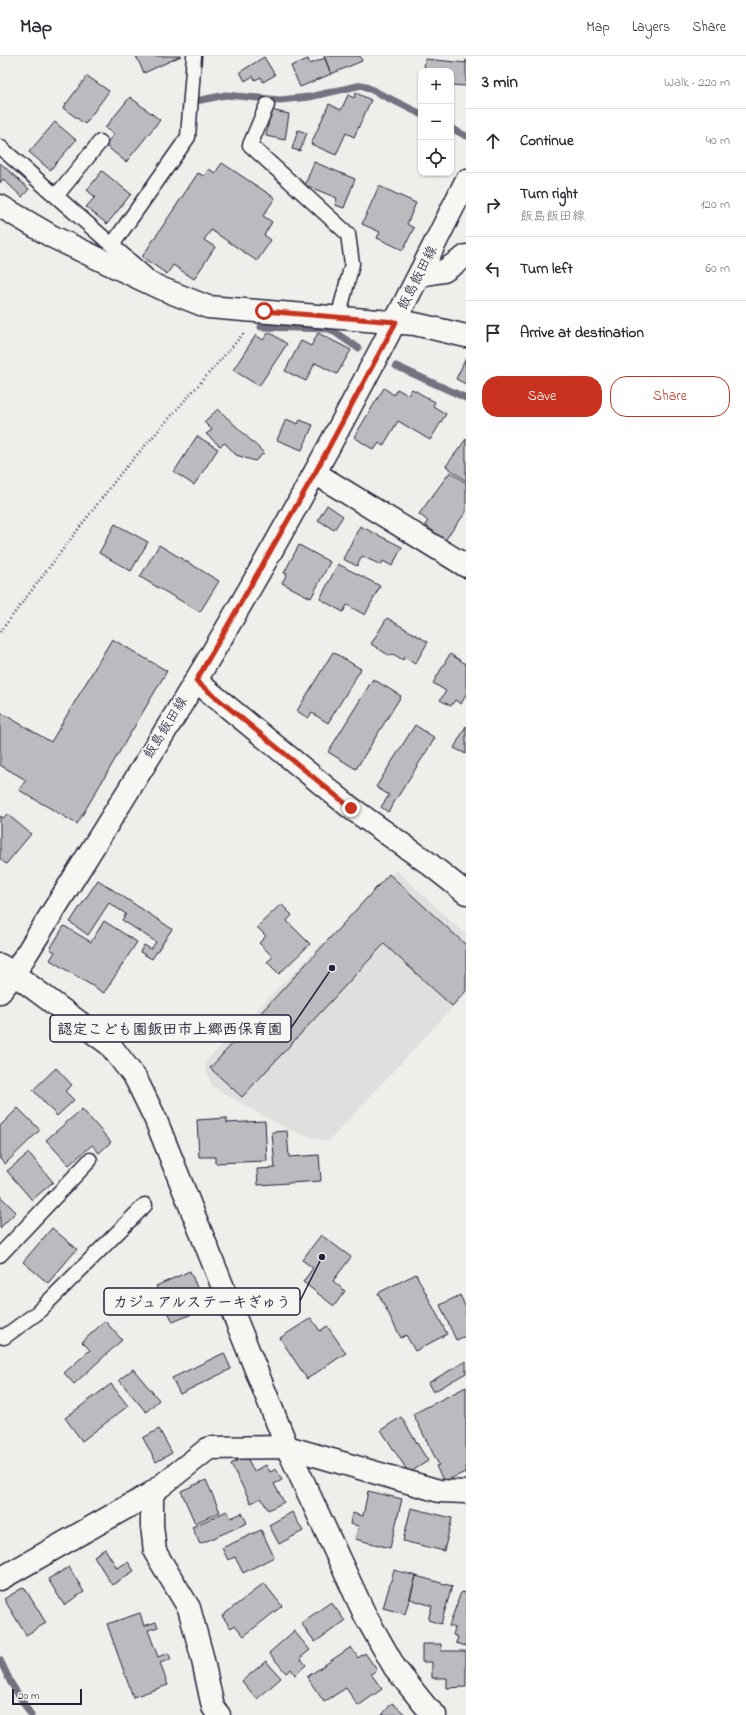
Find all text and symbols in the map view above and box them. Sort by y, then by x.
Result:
text: Map [20,14,52,41]
text: Map [586,17,610,38]
text: Layers [632,17,670,38]
text: Share [692,17,726,38]
map controls [418,68,454,176]
button: + [418,68,454,104]
text: 3 min [482,70,518,95]
text: Walk · 220 m [664,73,730,92]
button: − [418,104,454,140]
icon: ahead [482,130,504,152]
text: Continue [520,130,574,152]
text: 40 m [706,131,730,150]
button: locate [418,140,454,176]
text: Turn right [520,183,578,205]
icon: right [482,194,504,216]
text: 120 m [700,195,730,214]
text: 飯島飯田線 [520,207,585,226]
street label: 飯島飯田線 [393,242,443,314]
icon: left [482,258,504,280]
text: Turn left [520,258,573,280]
text: 60 m [705,259,730,278]
route start [255,302,273,320]
icon: arrive [482,322,504,344]
text: Arrive at destination [520,322,644,344]
button: Save [482,376,602,417]
button: Share [610,376,730,417]
street label: 飯島飯田線 [139,693,193,763]
route end [342,799,360,817]
callout: 認定こども園飯田市上郷西保育園 [50,1015,291,1042]
text: 認定こども園飯田市上郷西保育園 [57,1019,283,1041]
callout: カジュアルステーキぎゅう [104,1288,300,1315]
text: カジュアルステーキぎゅう [113,1292,291,1314]
scale bar [12,1687,82,1706]
text: 20 m [18,1688,40,1704]

